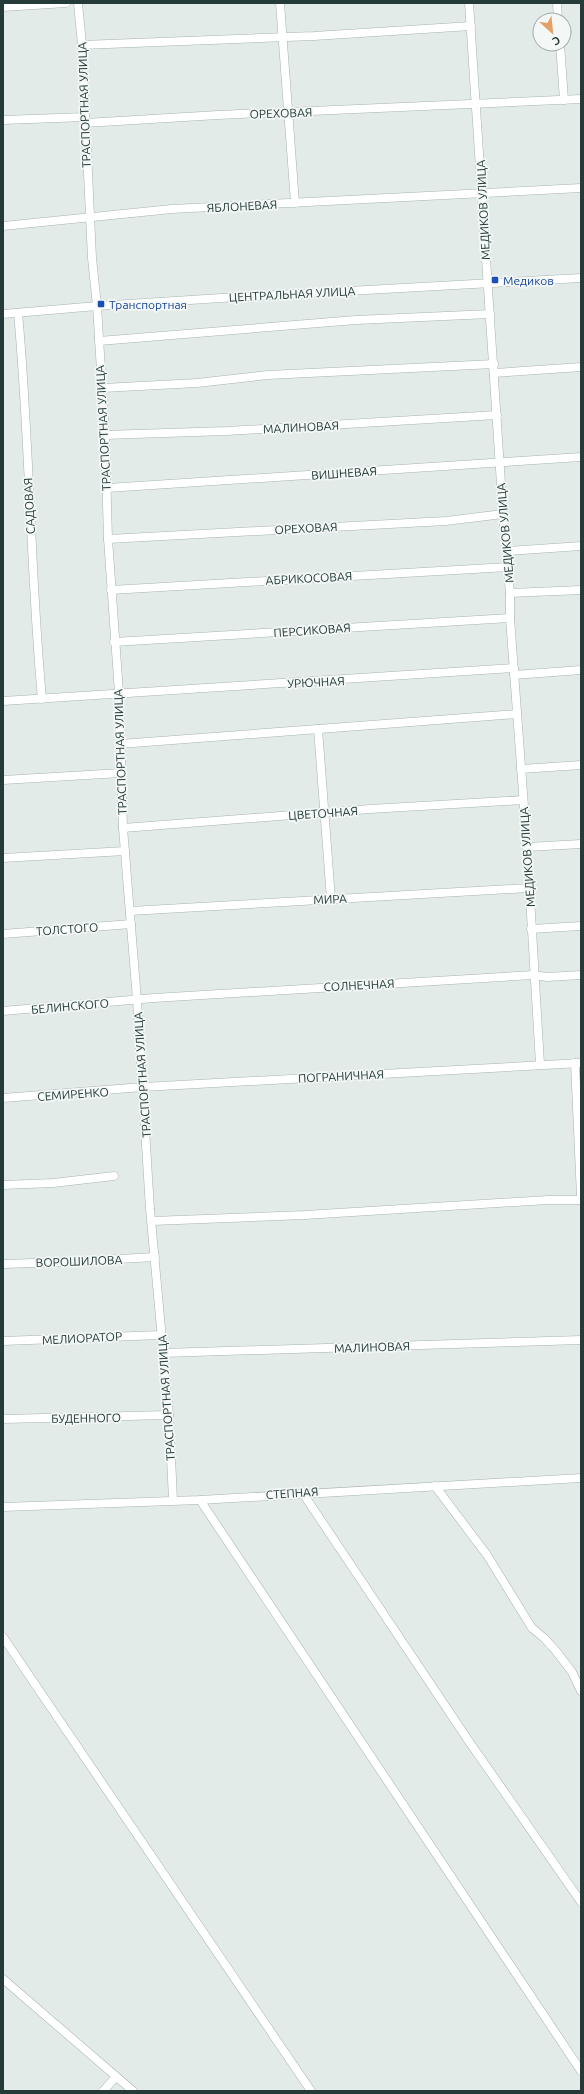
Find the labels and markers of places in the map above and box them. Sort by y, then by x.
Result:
place label: Медиков [503,274,554,287]
marker: Медиков [490,275,500,285]
place label: Транспортная [109,298,187,311]
marker: Транспортная [96,299,106,309]

